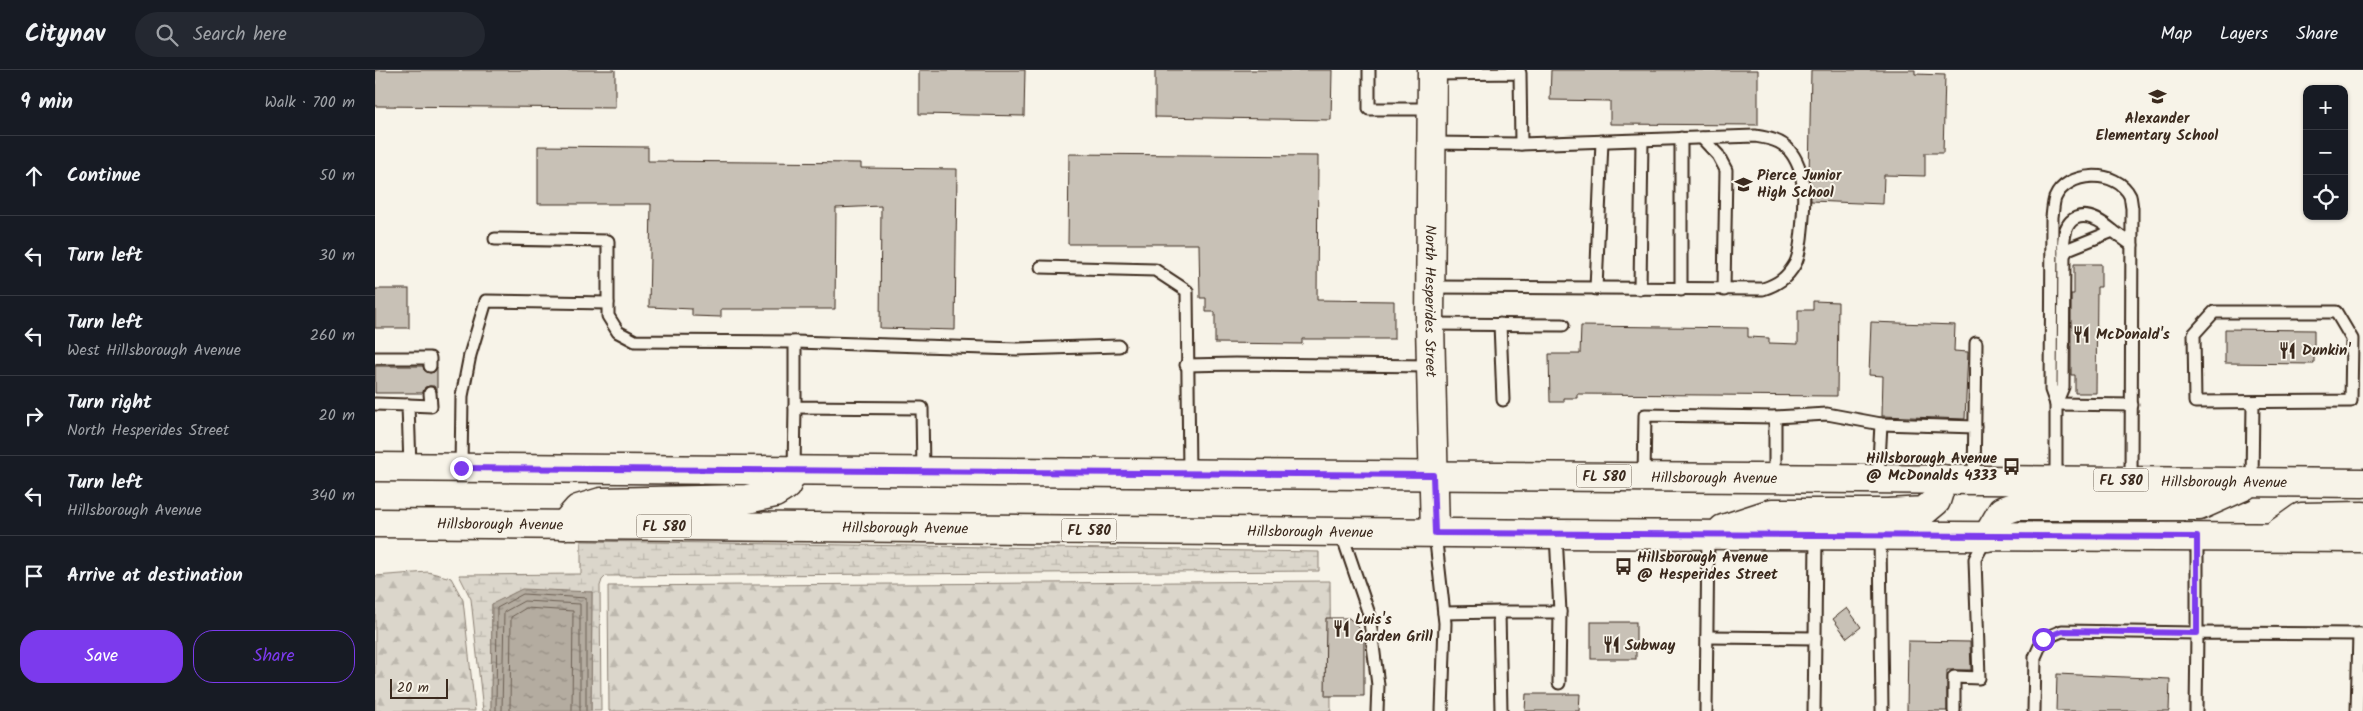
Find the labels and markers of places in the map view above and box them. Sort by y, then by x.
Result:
school or university icon: Alexander Elementary School [2147,87,2167,107]
place label: Alexander Elementary School [2096,107,2218,148]
place label: Pierce Junior High School [1757,164,1842,205]
school or university icon: Pierce Junior High School [1733,174,1753,194]
place label: McDonald's [2096,323,2170,347]
restaurant icon: McDonald's [2072,324,2092,344]
place label: Dunkin' [2302,339,2351,363]
restaurant icon: Dunkin' [2278,340,2298,360]
place label: Hillsborough Avenue @ McDonalds 4333 [1866,447,1998,488]
bus stop icon: Hillsborough Avenue @ McDonalds 4333 [2001,457,2021,477]
place label: Hillsborough Avenue @ Hesperides Street [1637,546,1778,587]
bus stop icon: Hillsborough Avenue @ Hesperides Street [1613,556,1633,576]
place label: Luis's Garden Grill [1355,608,1433,649]
restaurant icon: Luis's Garden Grill [1331,618,1351,638]
place label: Subway [1625,634,1675,658]
restaurant icon: Subway [1601,635,1621,655]

